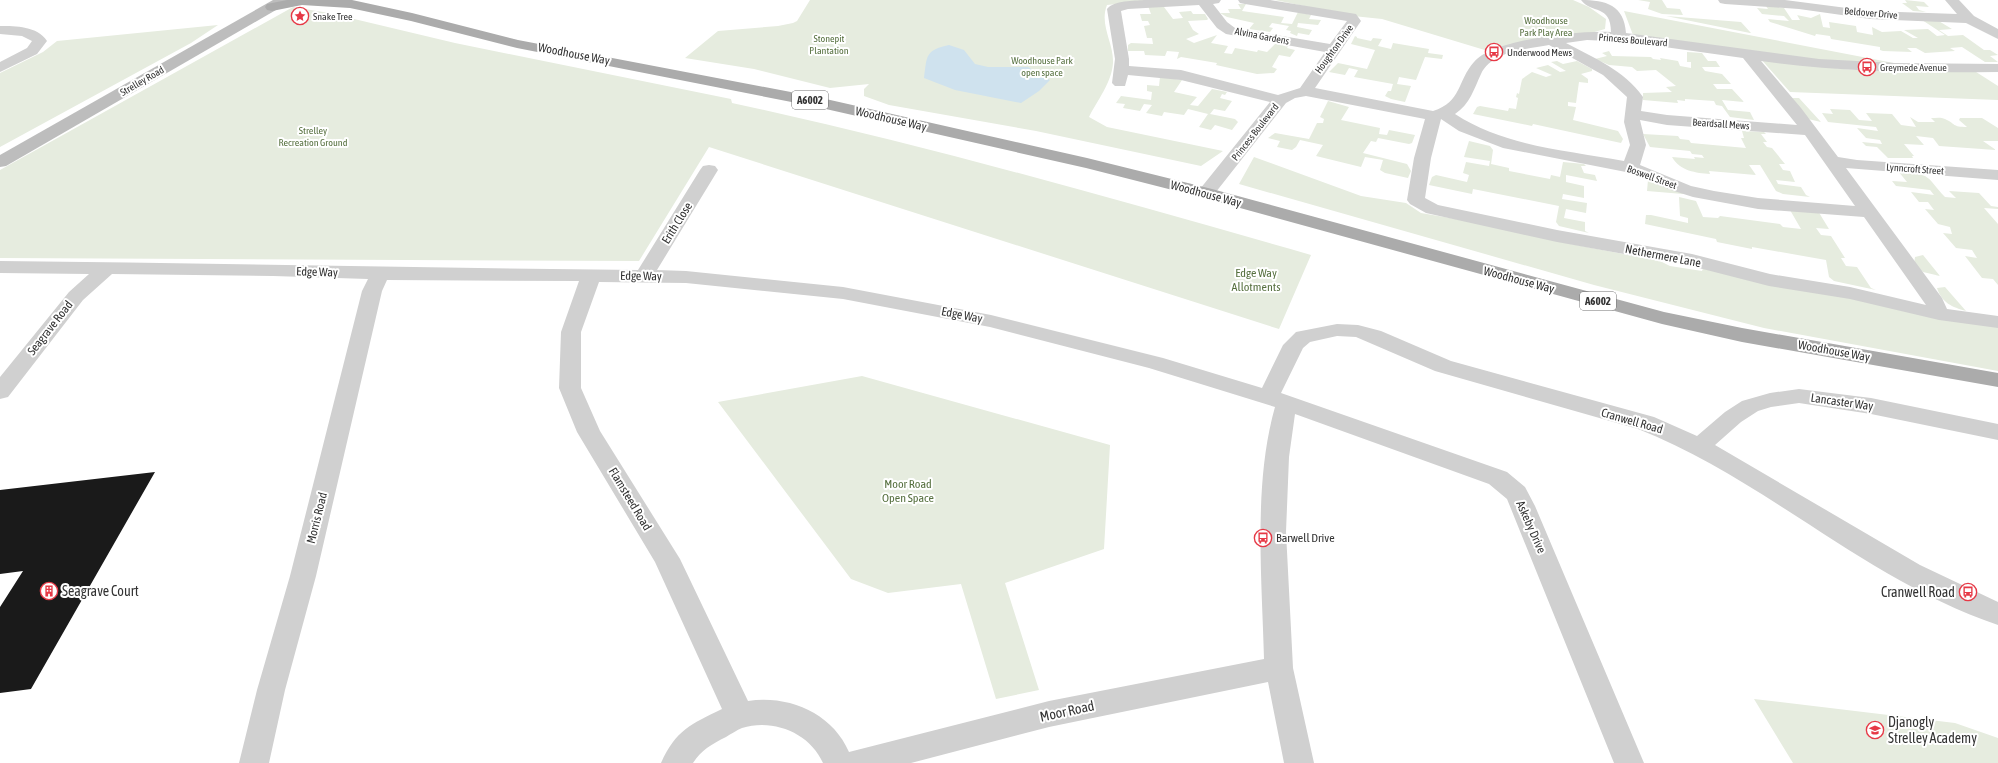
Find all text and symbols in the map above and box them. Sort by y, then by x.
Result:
street label: Beldover Drive [1844,5,1899,21]
place icon: Snake Tree [290,6,310,26]
place label: Snake Tree [313,11,353,22]
park label: Woodhouse Park Play Area [1520,15,1573,38]
street label: Houghton Drive [1313,22,1356,76]
street label: Alvina Gardens [1234,25,1291,47]
street label: Princess Boulevard [1598,32,1668,49]
park label: Stonepit Plantation [809,33,849,56]
street label: Woodhouse Way [537,40,611,68]
bus stop icon: Underwood Mews [1484,42,1504,62]
place label: Underwood Mews [1507,47,1572,58]
park label: Woodhouse Park open space [1011,55,1073,78]
bus stop icon: Greymede Avenue [1857,57,1877,77]
place label: Greymede Avenue [1880,62,1947,73]
street label: Strelley Road [118,64,166,98]
road number: A6002 [792,91,828,109]
street label: Princess Boulevard [1229,101,1281,163]
street label: Woodhouse Way [854,104,928,134]
street label: Beardsall Mews [1692,117,1750,132]
park label: Strelley Recreation Ground [279,125,348,148]
street label: Lynncroft Street [1886,162,1944,177]
street label: Boswell Street [1626,163,1678,191]
street label: Woodhouse Way [1169,178,1243,210]
street label: Erith Close [659,200,695,246]
street label: Nethermere Lane [1624,242,1702,270]
street label: Edge Way [296,264,338,280]
street label: Woodhouse Way [1482,264,1556,296]
park label: Edge Way Allotments [1232,266,1280,294]
street label: Edge Way [620,269,662,283]
road number: A6002 [1580,292,1616,310]
street label: Seagrave Road [24,298,76,358]
street label: Edge Way [940,304,984,326]
street label: Woodhouse Way [1797,338,1871,364]
street label: Lancaster Way [1810,391,1874,413]
street label: Cranwell Road [1600,406,1664,436]
street label: Flamsteed Road [606,465,654,533]
park label: Moor Road Open Space [882,477,934,505]
street label: Morris Road [304,491,330,545]
street label: Askeby Drive [1513,499,1549,555]
bus stop icon: Barwell Drive [1253,528,1273,548]
place label: Barwell Drive [1276,531,1335,545]
building icon: Seagrave Court [39,581,59,601]
bus stop icon: Cranwell Road [1958,582,1978,602]
place label: Seagrave Court [62,583,139,599]
place label: Cranwell Road [1881,584,1955,600]
street label: Moor Road [1038,697,1096,725]
place label: Djanogly Strelley Academy [1888,714,1977,746]
school or university icon: Djanogly Strelley Academy [1865,720,1885,740]

